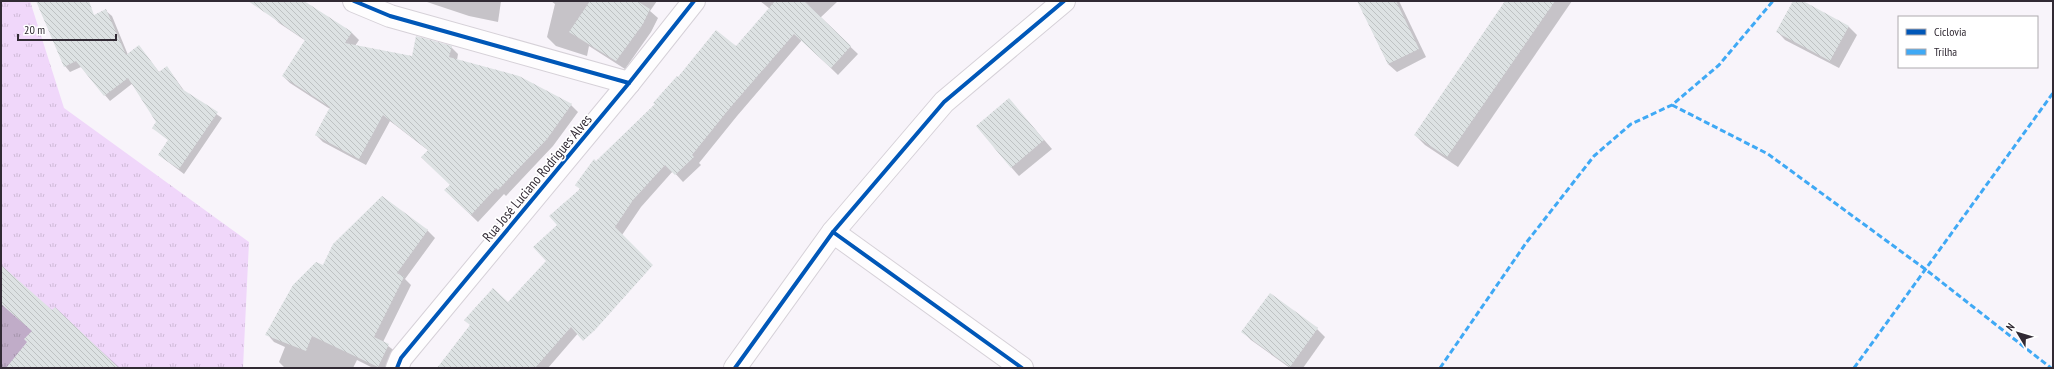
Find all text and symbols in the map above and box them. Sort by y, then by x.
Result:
scale bar [18,16,116,42]
legend [1898,16,2038,68]
text: 20 m [24,22,45,37]
text: Ciclovia [1934,24,1966,39]
text: Trilha [1934,44,1957,59]
street label: Rua José Luciano Rodrigues Alves [478,110,596,245]
north arrow [1998,313,2038,353]
text: N [2003,320,2017,333]

